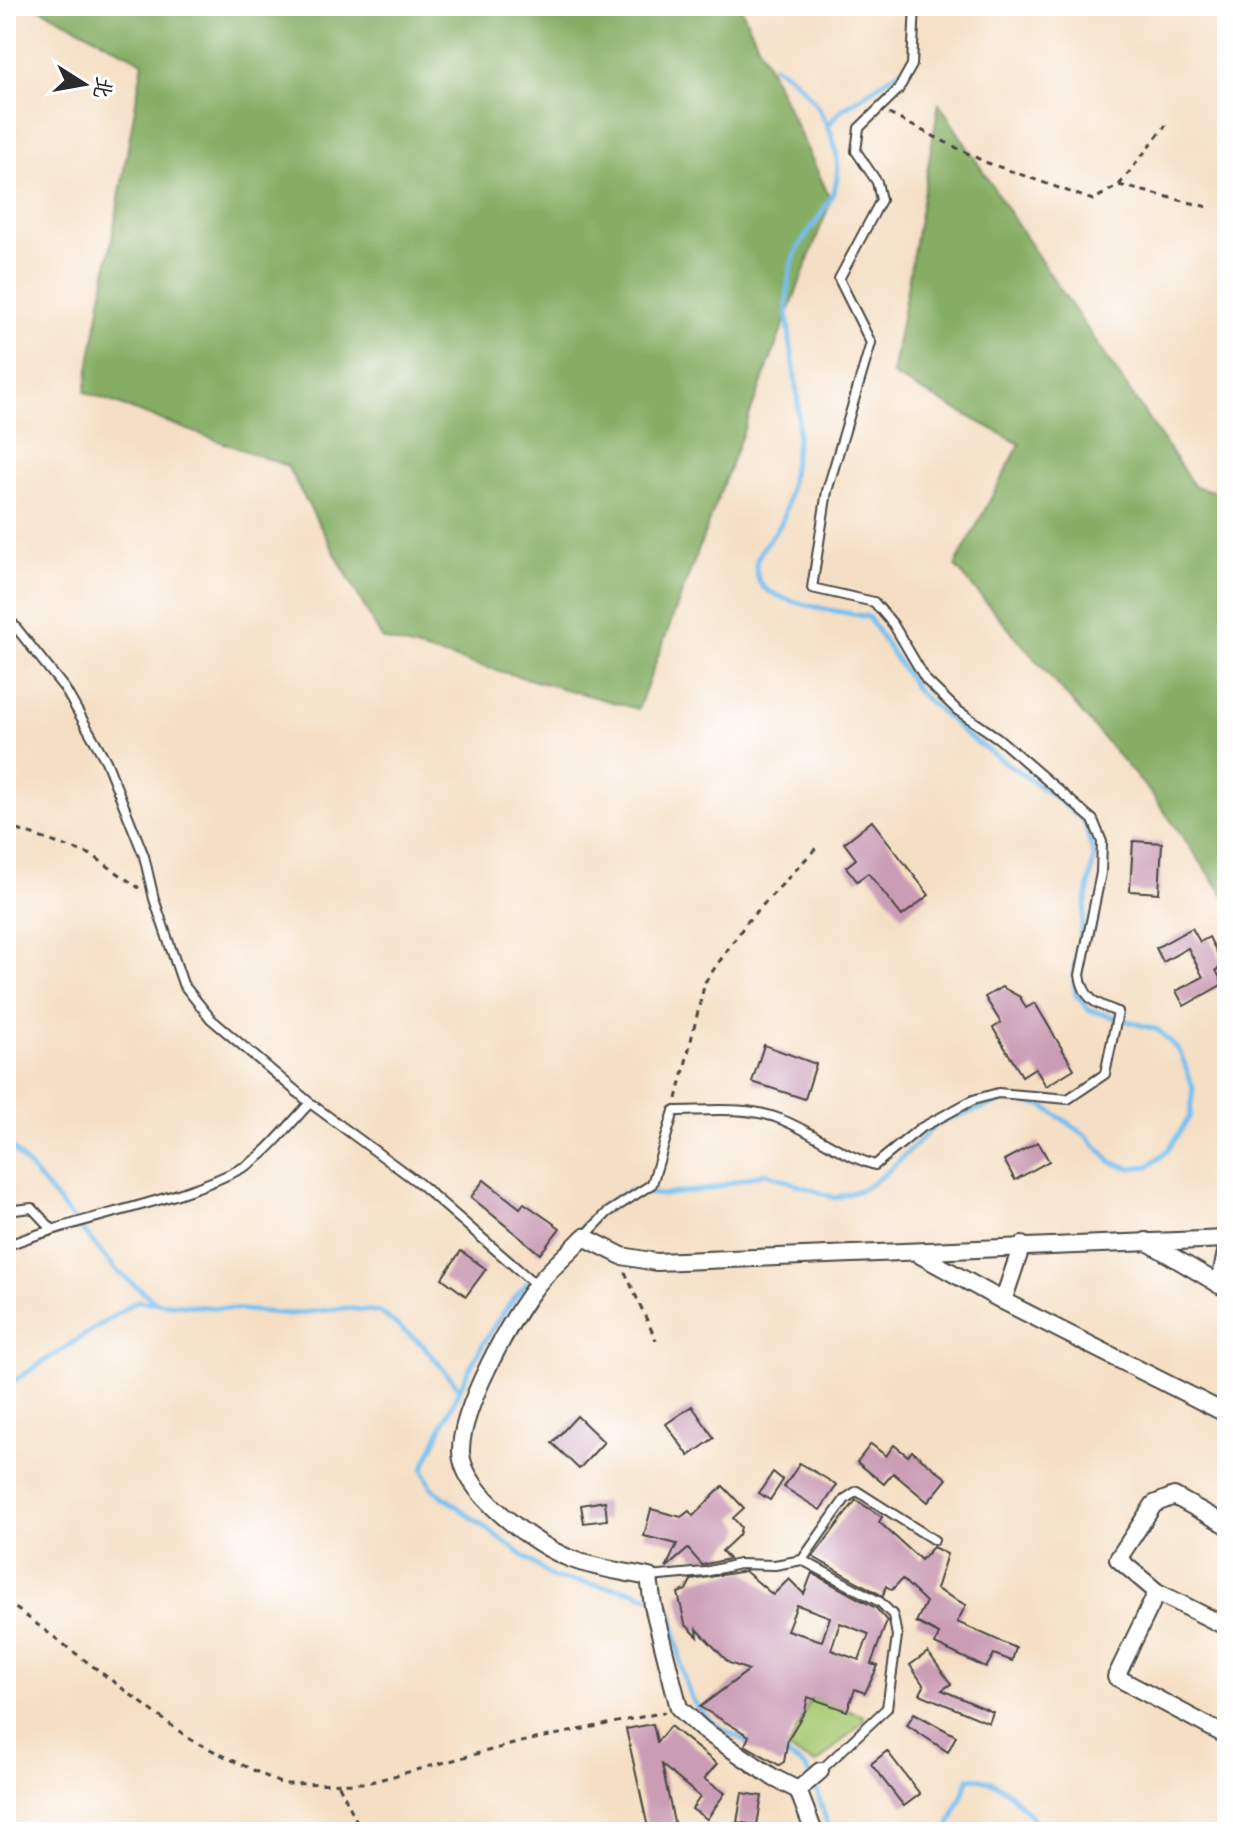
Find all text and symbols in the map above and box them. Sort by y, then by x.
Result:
north arrow [44,44,124,124]
text: 北 [85,74,115,100]

